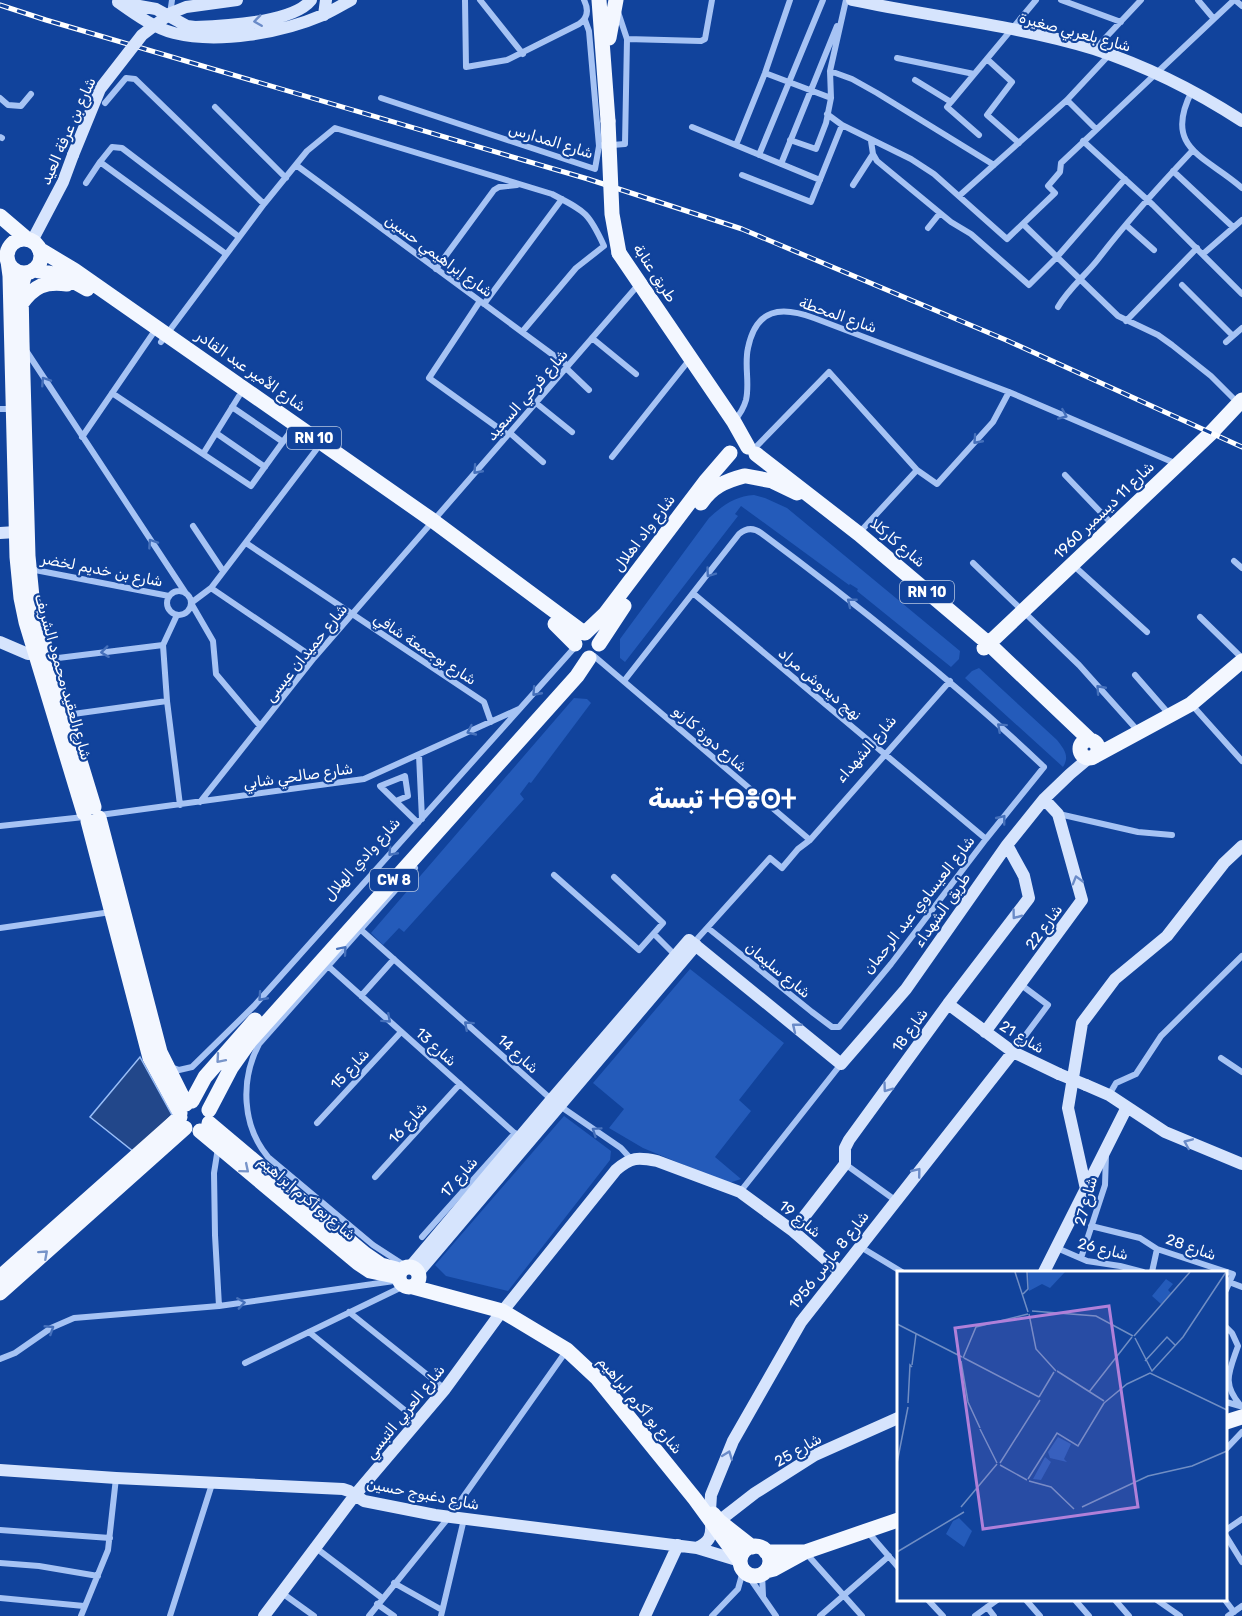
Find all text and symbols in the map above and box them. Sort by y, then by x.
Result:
street label: شارع بلعربي صغيرة [1016,8,1133,58]
one-way arrow [253,14,263,26]
street label: شارع بن عرفة العيد [36,74,102,188]
street label: شارع المدارس [506,120,596,164]
street label: شارع إبراهيمي حسين [380,211,496,304]
street label: طريق عنابة [630,240,680,306]
street label: شارع المحطة [796,293,879,339]
street label: شارع الأمير عبد القادر [191,326,309,417]
street label: شارع فرحي السعيد [482,346,574,446]
one-way arrow [40,377,52,387]
one-way arrow [1057,408,1068,420]
road number: RN 10 [287,427,341,449]
one-way arrow [973,433,984,444]
street label: شارع 11 ديسمبر 1960 [1050,457,1159,564]
one-way arrow [473,463,484,474]
street label: شارع واد اهلال [609,491,681,576]
street label: شارع كاركلا [866,515,929,573]
one-way arrow [148,539,159,550]
street label: شارع بن خديم لخضر [38,549,164,593]
one-way arrow [706,566,717,577]
road number: RN 10 [900,581,954,603]
street label: شارع العقيد محمود الشريف [29,592,95,763]
one-way arrow [847,599,858,610]
street label: شارع حميدان عيسى [261,600,353,707]
street label: شارع بوجمعة شافي [369,609,480,691]
street label: نهج ديدوش مراد [773,644,865,726]
one-way arrow [100,646,110,658]
one-way arrow [532,685,543,695]
one-way arrow [1096,685,1107,696]
street label: شارع دورة كارنو [668,702,751,778]
street label: شارع الشهداء [832,712,902,788]
one-way arrow [997,723,1008,734]
one-way arrow [466,724,477,736]
street label: شارع صالحي شابي [242,759,354,796]
district label: تبسة ⵜⴱⴻⵙⵜ [648,783,796,815]
street label: شارع وادي الهلال [320,814,406,906]
one-way arrow [994,815,1005,826]
street label: شارع العيساوي عبد الرحمان [859,832,980,979]
one-way arrow [388,845,399,856]
road number: CW 8 [370,869,418,891]
street label: طريق الشهداء [910,869,974,951]
one-way arrow [1072,875,1084,886]
street label: شارع 22 [1022,901,1068,954]
one-way arrow [1012,908,1023,919]
street label: شارع سليمان [740,938,814,1003]
one-way arrow [336,946,347,956]
one-way arrow [258,991,269,1001]
street label: شارع 18 [888,1005,933,1057]
one-way arrow [380,1012,391,1023]
street label: شارع 21 [995,1017,1048,1059]
one-way arrow [464,1021,475,1032]
street label: شارع 13 [410,1024,460,1072]
one-way arrow [792,1024,803,1035]
street label: شارع 14 [492,1031,542,1079]
street label: شارع 15 [327,1045,375,1094]
one-way arrow [216,1052,227,1063]
one-way arrow [883,1081,894,1092]
street label: شارع 16 [385,1099,433,1149]
one-way arrow [592,1127,603,1138]
one-way arrow [1183,1138,1194,1150]
street label: شارع بو أكرم إبراهيم [253,1152,360,1246]
street label: شارع 17 [437,1153,483,1202]
one-way arrow [238,1162,249,1173]
one-way arrow [910,1167,921,1178]
street label: شارع 27 [1071,1174,1103,1228]
street label: شارع 19 [774,1197,825,1243]
street label: شارع 8 مارس 1956 [785,1207,874,1314]
street label: شارع 28 [1163,1230,1218,1266]
street label: شارع 26 [1075,1234,1130,1266]
one-way arrow [37,1250,48,1261]
inset map [897,1271,1227,1601]
one-way arrow [237,1297,246,1309]
one-way arrow [44,1325,54,1337]
street label: شارع بو أكرم ابراهيم [592,1352,686,1459]
street label: شارع العربي التبسي [361,1361,451,1465]
street label: شارع 25 [771,1429,826,1472]
one-way arrow [721,1450,733,1461]
street label: شارع دغبوج حسين [365,1474,481,1516]

